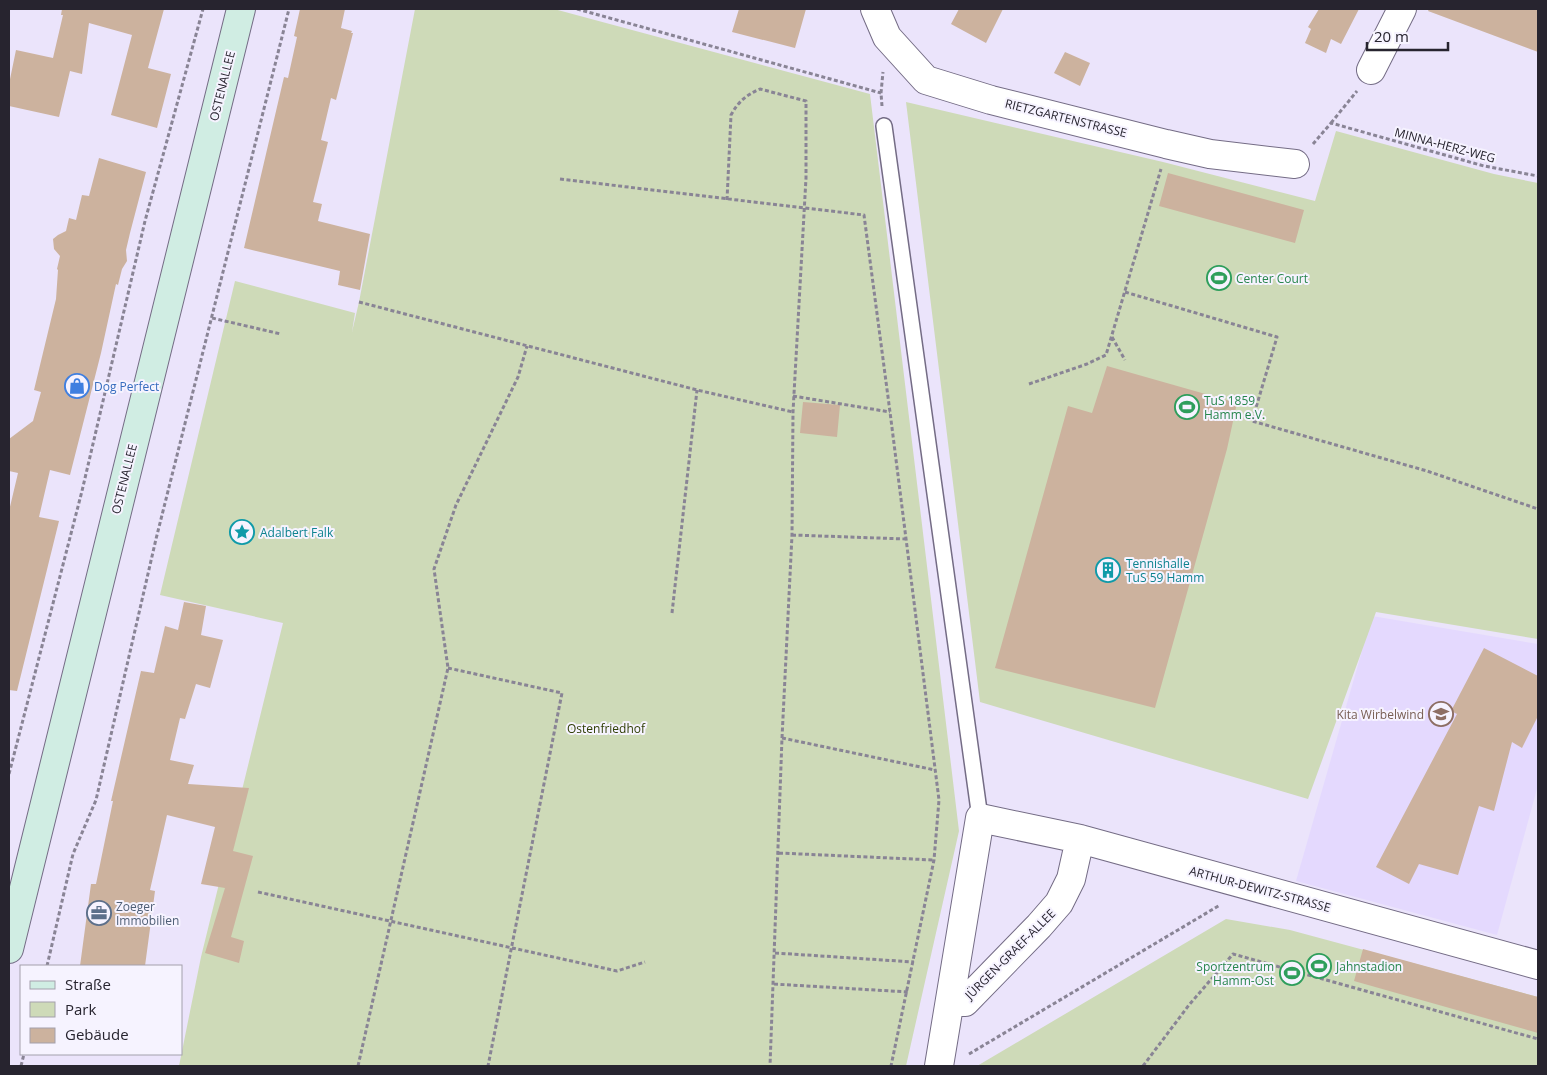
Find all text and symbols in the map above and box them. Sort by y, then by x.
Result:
scale bar [1367,20,1448,52]
text: 20 m [1374,26,1409,46]
street label: OSTENALLEE [205,49,239,123]
street label: RIETZGARTENSTRASSE [1003,95,1129,141]
street label: MINNA-HERZ-WEG [1393,123,1497,167]
sports icon: Center Court [1206,265,1232,291]
place label: Center Court [1236,270,1308,287]
shop icon: Dog Perfect [64,373,90,399]
place label: Dog Perfect [94,378,159,395]
place label: TuS 1859 Hamm e.V. [1204,392,1265,423]
sports icon: TuS 1859 Hamm e.V. [1174,394,1200,420]
street label: OSTENALLEE [107,442,141,516]
place icon: Adalbert Falk [229,519,255,545]
place label: Adalbert Falk [260,524,334,541]
place label: Tennishalle TuS 59 Hamm [1126,555,1204,586]
building icon: Tennishalle TuS 59 Hamm [1095,557,1121,583]
school or university icon: Kita Wirbelwind [1428,701,1454,727]
place label: Kita Wirbelwind [1336,706,1424,723]
park label: Ostenfriedhof [567,720,646,737]
street label: ARTHUR-DEWITZ-STRASSE [1187,862,1333,916]
place label: Zoeger Immobilien [116,898,179,929]
office icon: Zoeger Immobilien [86,900,112,926]
street label: JÜRGEN-GRAEF-ALLEE [960,905,1059,1004]
sports icon: Jahnstadion [1306,953,1332,979]
place label: Sportzentrum Hamm-Ost [1196,958,1274,989]
place label: Jahnstadion [1335,958,1402,975]
sports icon: Sportzentrum Hamm-Ost [1279,960,1305,986]
legend [20,965,182,1055]
text: Straße [65,974,111,994]
text: Park [65,999,96,1019]
text: Gebäude [65,1024,129,1044]

